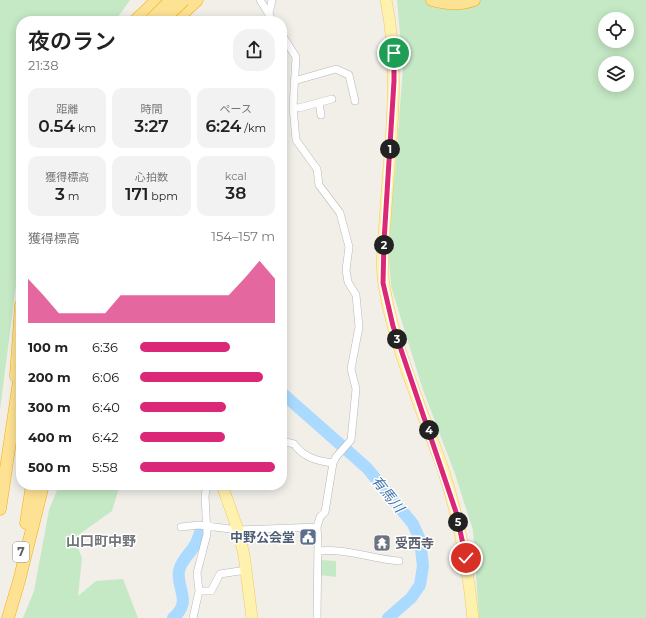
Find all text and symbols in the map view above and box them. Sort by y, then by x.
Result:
map controls [598,12,634,92]
button: locate [598,12,634,48]
text: 夜のラン [28,28,116,55]
button: share [233,29,275,71]
pin [377,36,411,70]
icon: arrive [383,42,405,64]
button: layers [598,56,634,92]
text: 21:38 [28,57,58,73]
text: 距離 [56,102,78,116]
text: 時間 [140,102,162,116]
text: ペース [220,102,252,116]
text: 0.54 [38,116,75,136]
text: 3:27 [134,116,169,136]
text: 6:24 [205,116,241,136]
text: km [75,121,96,135]
text: /km [241,121,266,135]
pin: 1 [380,139,400,159]
text: 1 [388,142,392,156]
text: kcal [225,169,247,183]
text: 獲得標高 [45,170,89,184]
text: 心拍数 [135,170,168,184]
text: 38 [225,183,246,203]
text: 3 [55,184,65,204]
text: 171 [125,184,148,204]
text: m [65,189,79,203]
text: bpm [148,189,178,203]
text: 154–157 m [211,228,275,244]
text: 獲得標高 [28,230,80,246]
pin: 2 [374,235,394,255]
text: 2 [381,238,387,252]
pin: 3 [387,329,407,349]
text: 3 [394,332,400,346]
text: 100 m [28,339,68,355]
text: 6:36 [92,339,118,355]
text: 200 m [28,369,71,385]
text: 6:06 [92,369,119,385]
text: 300 m [28,399,71,415]
text: 6:40 [92,399,120,415]
pin: 4 [419,420,439,440]
text: 4 [425,423,433,437]
text: 400 m [28,429,72,445]
text: 6:42 [92,429,119,445]
text: 500 m [28,459,71,475]
text: 5:58 [92,459,118,475]
water label: 有馬川 [368,472,409,518]
pin: 5 [448,512,468,532]
text: 5 [455,515,461,529]
public building icon: 中野公会堂 [298,527,318,547]
place label: 中野公会堂 [230,529,295,545]
district label: 山口町中野 [66,532,136,550]
temple icon: 受西寺 [372,533,392,553]
place label: 受西寺 [395,535,434,551]
pin [449,541,483,575]
road number: 7 [13,542,29,562]
icon: check [455,547,477,569]

